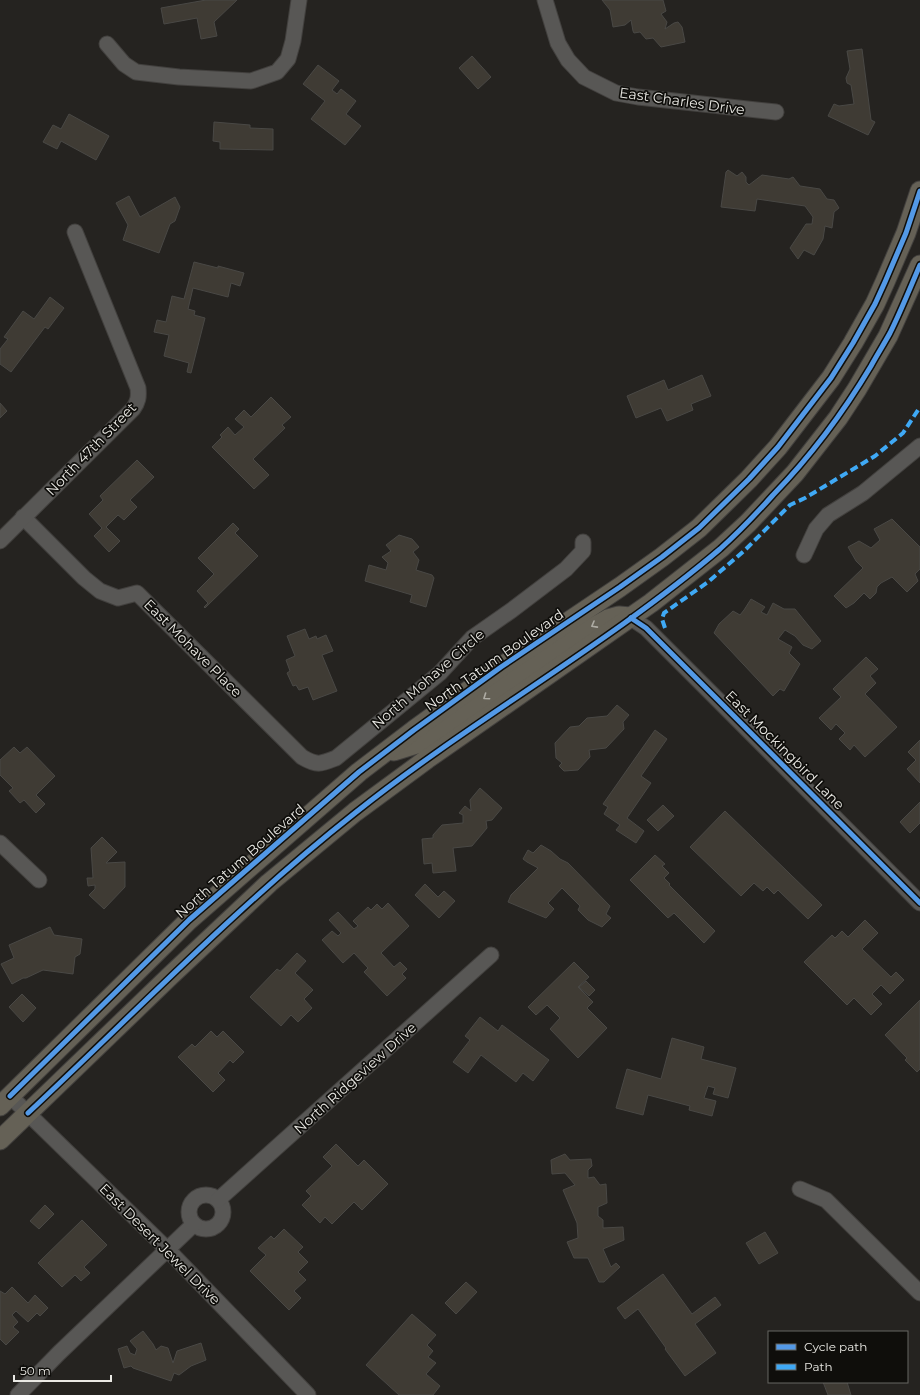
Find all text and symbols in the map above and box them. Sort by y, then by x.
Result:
street label: East Charles Drive [618,83,746,119]
street label: North 47th Street [42,398,140,499]
street label: East Mohave Place [140,595,246,701]
street label: North Tatum Boulevard [421,605,567,715]
one-way arrow [591,621,598,628]
street label: North Mohave Circle [368,625,488,733]
street label: East Mockingbird Lane [722,687,848,813]
one-way arrow [483,692,490,700]
street label: North Tatum Boulevard [172,800,308,922]
street label: North Ridgeview Drive [290,1018,420,1138]
street label: East Desert Jewel Drive [96,1180,224,1308]
legend [768,1331,908,1383]
text: Cycle path [804,1339,867,1354]
scale bar [14,1357,111,1383]
text: Path [804,1359,833,1374]
text: 50 m [20,1363,51,1378]

